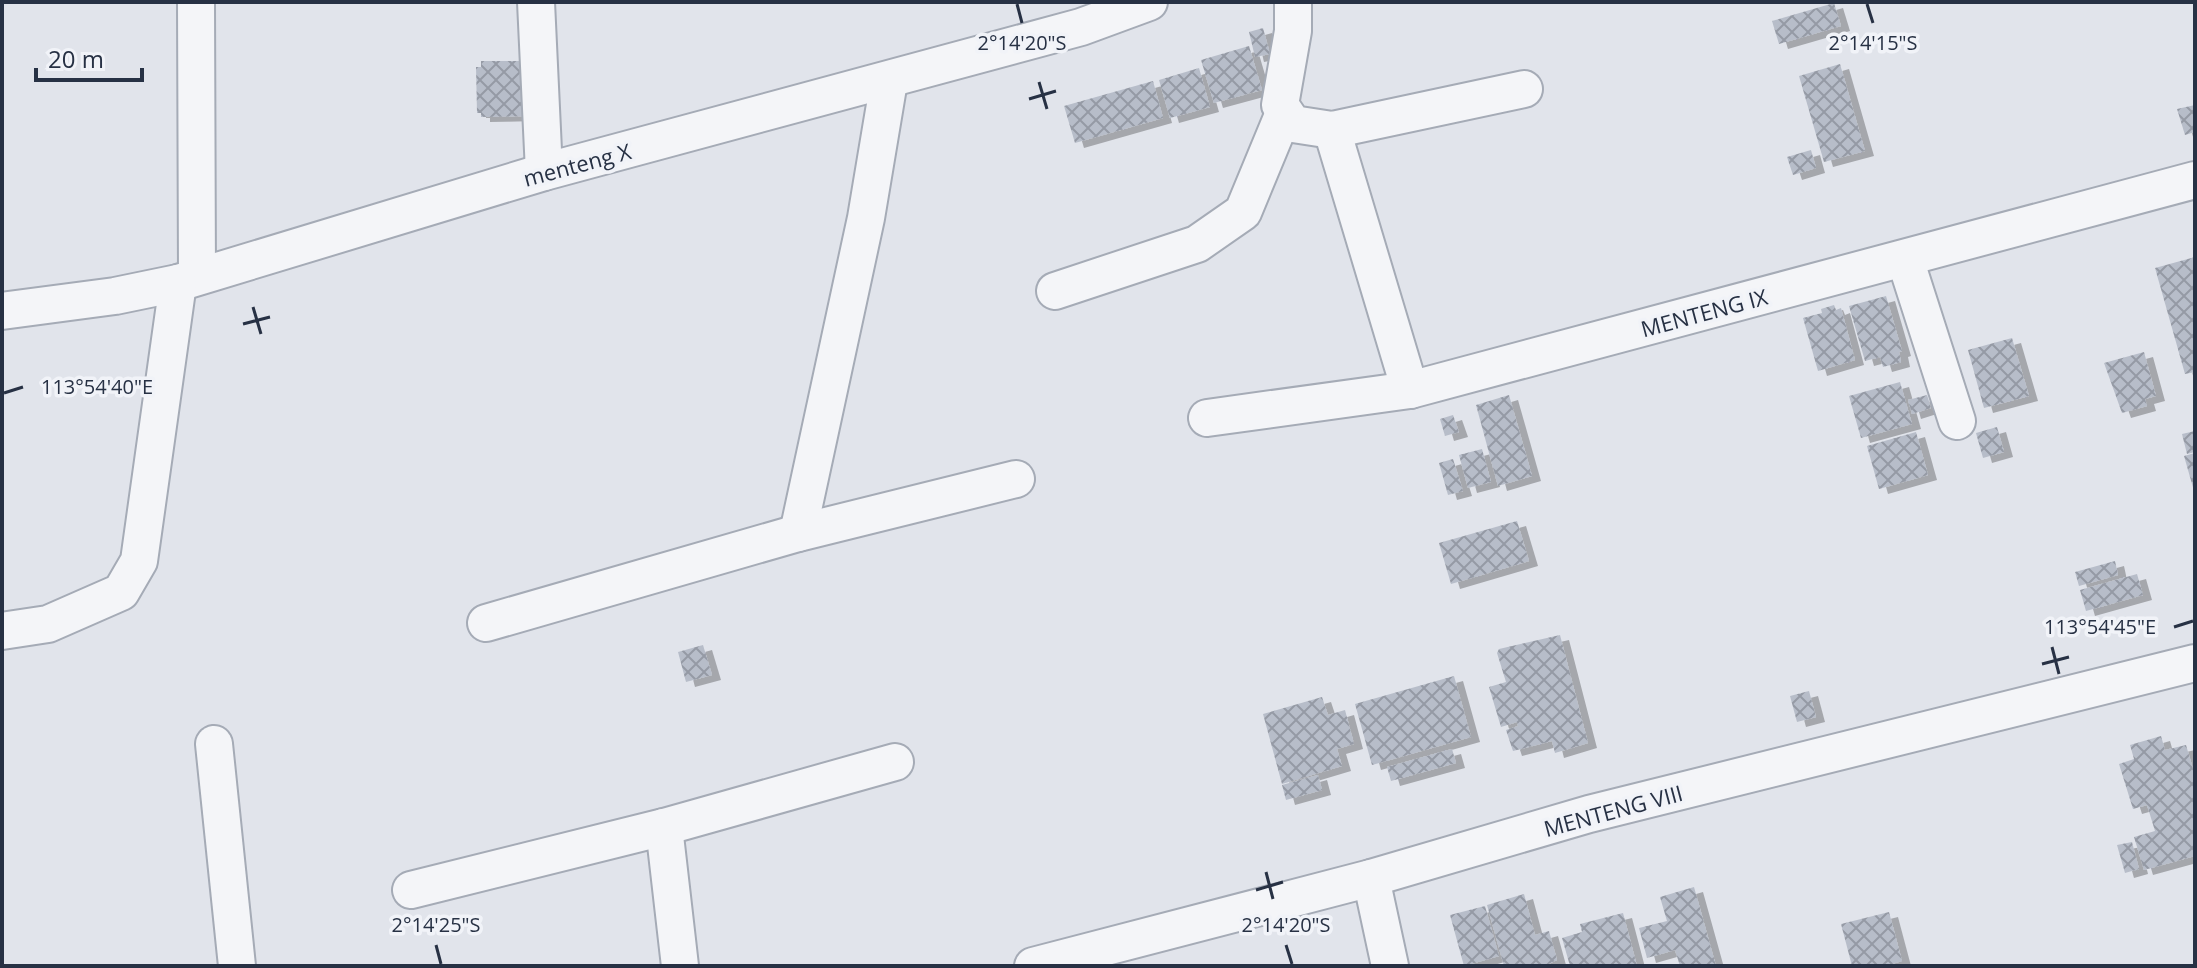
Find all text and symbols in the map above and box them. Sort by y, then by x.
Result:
text: 2°14'20"S [977,29,1067,56]
text: 2°14'15"S [1828,29,1918,56]
scale bar [36,32,142,82]
text: 20 m [48,42,104,75]
street label: menteng X [520,135,634,193]
street label: MENTENG IX [1637,281,1771,343]
text: 113°54'40"E [41,373,153,400]
text: 113°54'45"E [2044,613,2156,640]
street label: MENTENG VIII [1540,777,1686,843]
text: 2°14'25"S [391,911,481,938]
text: 2°14'20"S [1241,911,1331,938]

